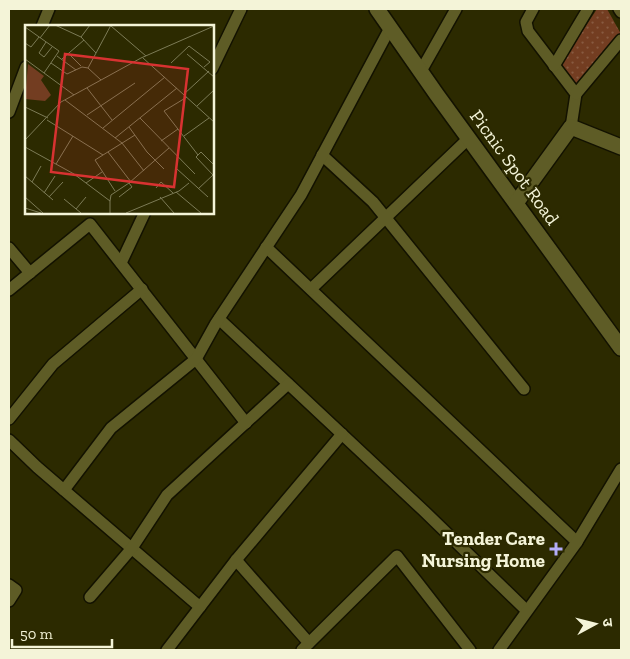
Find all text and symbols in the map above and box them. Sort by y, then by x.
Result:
inset map [25,25,214,214]
street label: Picnic Spot Road [465,105,564,230]
place label: Tender Care Nursing Home [422,527,545,572]
marker: Tender Care Nursing Home [549,542,563,556]
north arrow [570,599,620,649]
scale bar [12,616,112,648]
text: उ [598,617,616,628]
text: 50 m [20,625,53,643]

